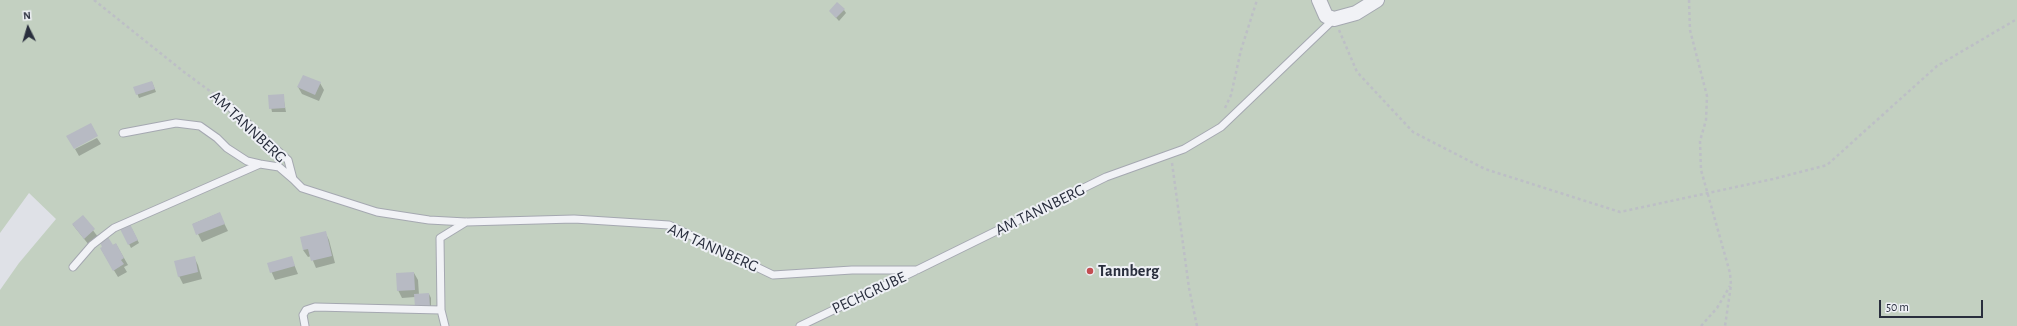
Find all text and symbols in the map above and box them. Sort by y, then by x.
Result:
north arrow [8,8,48,48]
text: N [23,10,31,21]
street label: AM TANNBERG [206,87,290,167]
street label: AM TANNBERG [992,180,1088,240]
street label: AM TANNBERG [665,219,761,277]
place label: Tannberg [1098,261,1159,281]
marker: Tannberg [1085,266,1095,276]
street label: PECHGRUBE [829,268,909,318]
scale bar [1881,292,1985,318]
text: 50 m [1886,301,1909,313]

